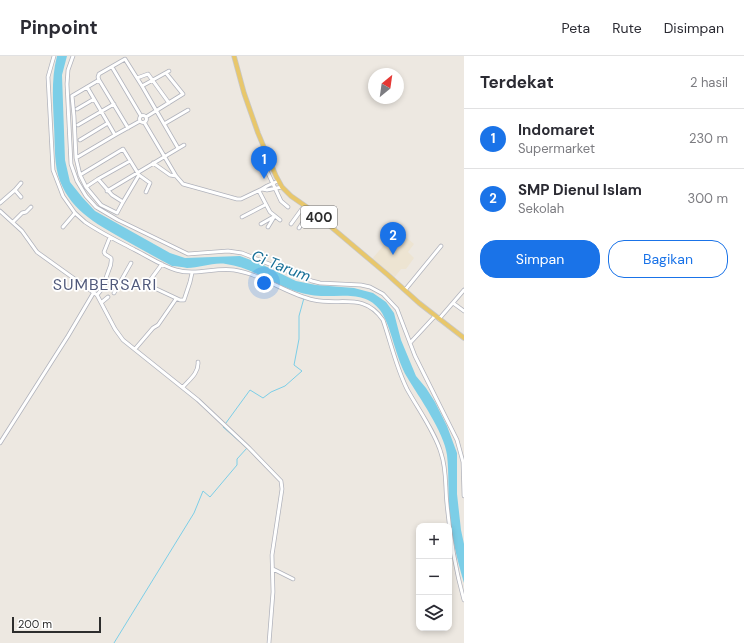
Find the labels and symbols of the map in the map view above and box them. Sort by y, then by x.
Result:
north arrow [368,68,404,104]
pin: 1 [251,146,277,179]
road number: 400 [301,206,337,228]
pin: 2 [380,222,406,255]
water label: Ci Tarum [249,246,313,286]
your location [254,273,274,293]
district label: SUMBERSARI [53,274,157,295]
scale bar [12,615,101,634]

